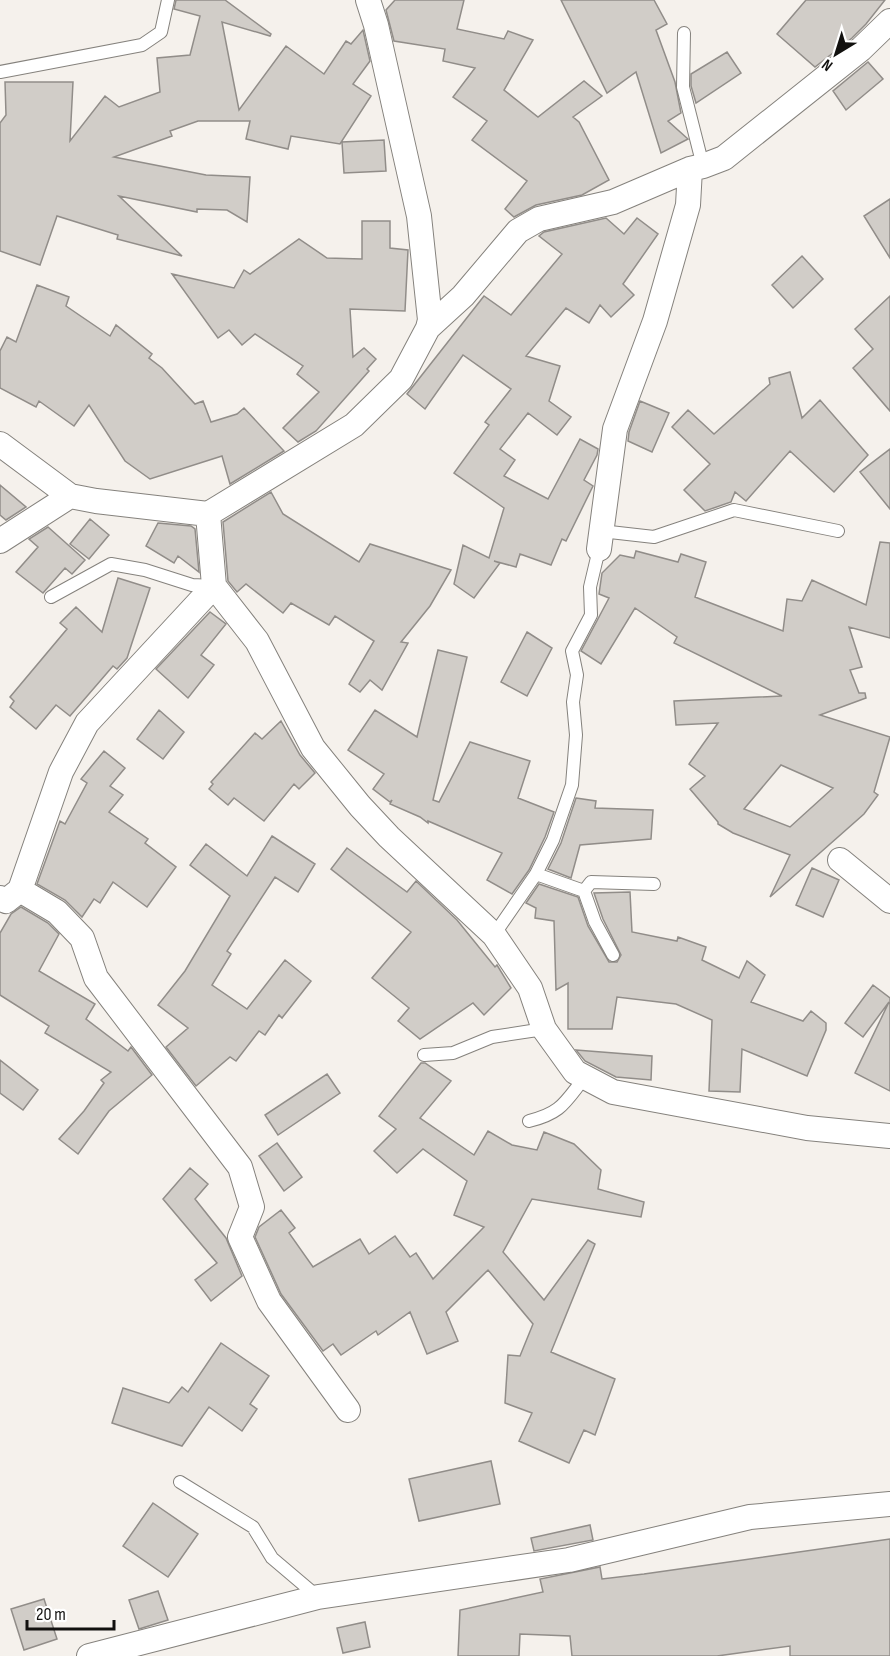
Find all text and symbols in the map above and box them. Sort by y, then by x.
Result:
north arrow [806,24,866,84]
text: N [818,55,837,75]
scale bar [27,1593,114,1631]
text: 20 m [36,1604,66,1625]

